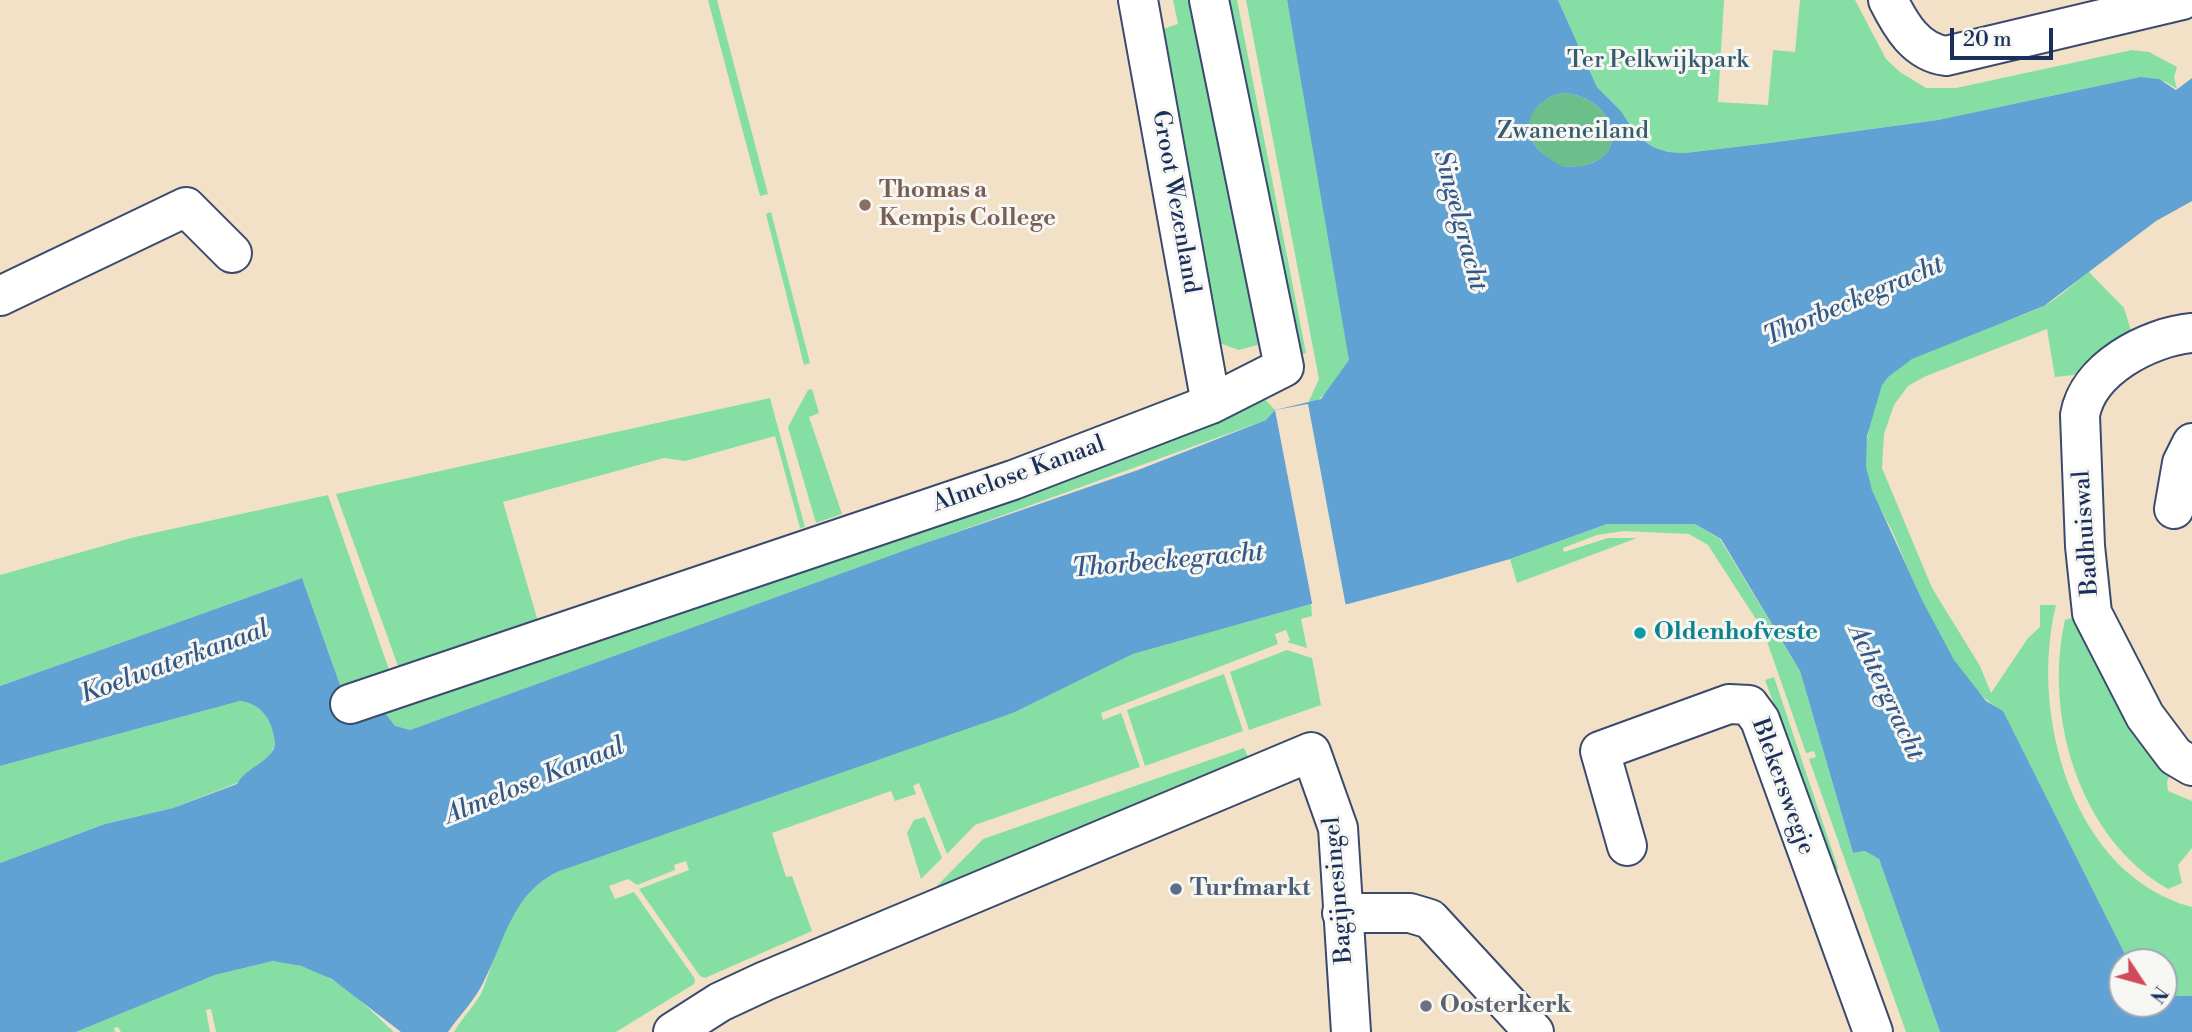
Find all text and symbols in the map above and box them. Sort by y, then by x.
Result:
scale bar [1954,14,2057,58]
text: 20 m [1963,27,2012,53]
park label: Ter Pelkwijkpark [1567,47,1749,75]
street label: Groot Wezenland [1145,108,1205,296]
park label: Zwaneneiland [1497,118,1649,146]
water label: Singelgracht [1425,147,1493,295]
place label: Thomas a Kempis College [879,177,1056,233]
marker: Thomas a Kempis College [857,197,873,213]
water label: Thorbeckegracht [1759,250,1949,354]
street label: Almelose Kanaal [929,430,1109,520]
street label: Badhuiswal [2068,469,2106,597]
water label: Thorbeckegracht [1071,538,1265,586]
water label: Koelwaterkanaal [76,614,274,712]
place label: Oldenhofveste [1654,619,1818,647]
water label: Achtergracht [1840,620,1930,766]
marker: Oldenhofveste [1632,625,1648,641]
street label: Blekerswegje [1744,715,1820,859]
water label: Almelose Kanaal [441,732,629,832]
street label: Bagijnesingel [1318,815,1360,965]
place label: Turfmarkt [1190,875,1311,903]
marker: Turfmarkt [1168,881,1184,897]
north arrow [2108,948,2178,1018]
text: N [2144,981,2172,1007]
place label: Oosterkerk [1440,992,1571,1020]
marker: Oosterkerk [1418,998,1434,1014]

